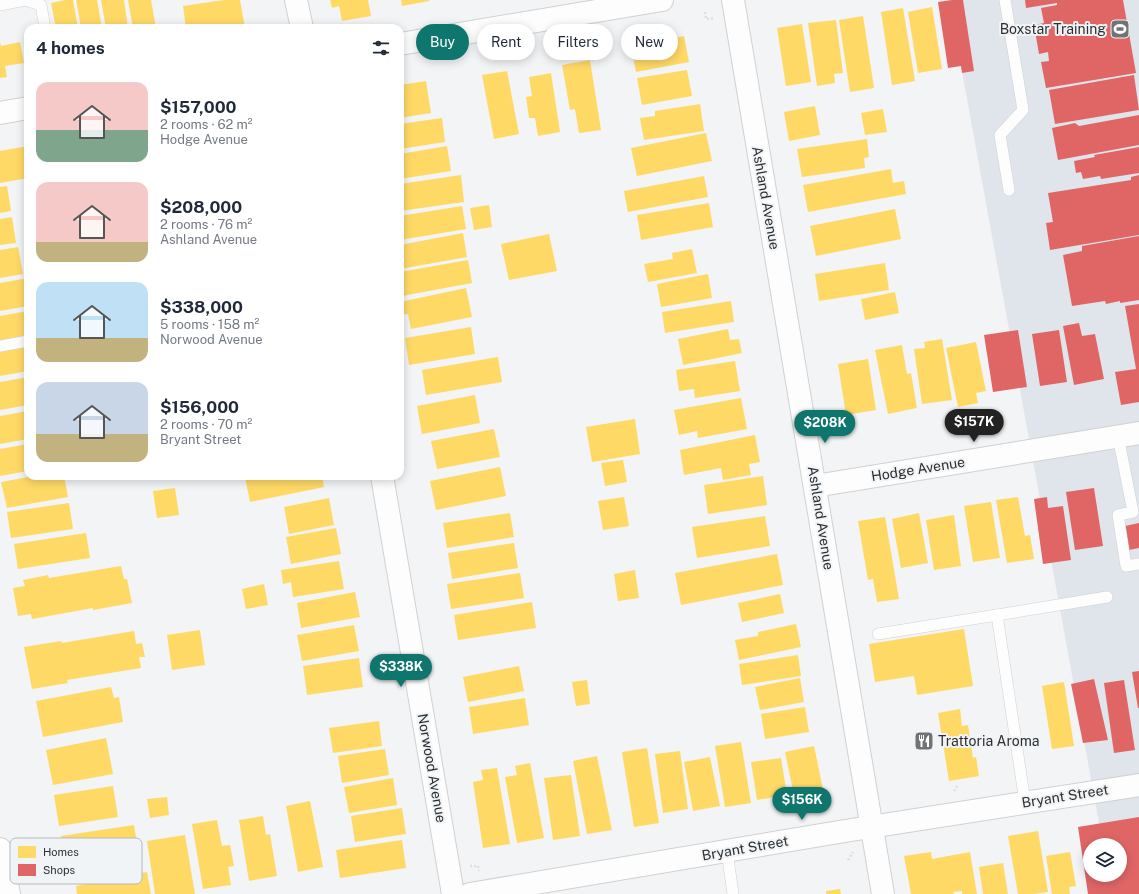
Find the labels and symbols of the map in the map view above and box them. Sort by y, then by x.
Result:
sports icon: Boxstar Training [1109,18,1131,40]
place label: Boxstar Training [1000,21,1106,37]
street label: Ashland Avenue [749,145,783,251]
pin: $157K [946,409,1002,443]
pin: $208K [797,410,853,444]
street label: Hodge Avenue [870,454,966,484]
street label: Ashland Avenue [805,465,837,571]
pin: $338K [373,654,429,688]
street label: Norwood Avenue [415,712,449,824]
restaurant icon: Trattoria Aroma [913,730,935,752]
place label: Trattoria Aroma [938,733,1040,749]
street label: Bryant Street [1020,781,1110,811]
pin: $156K [774,787,830,821]
street label: Bryant Street [700,833,790,863]
legend [10,838,142,884]
text: Homes [43,846,79,858]
text: Shops [43,864,75,876]

